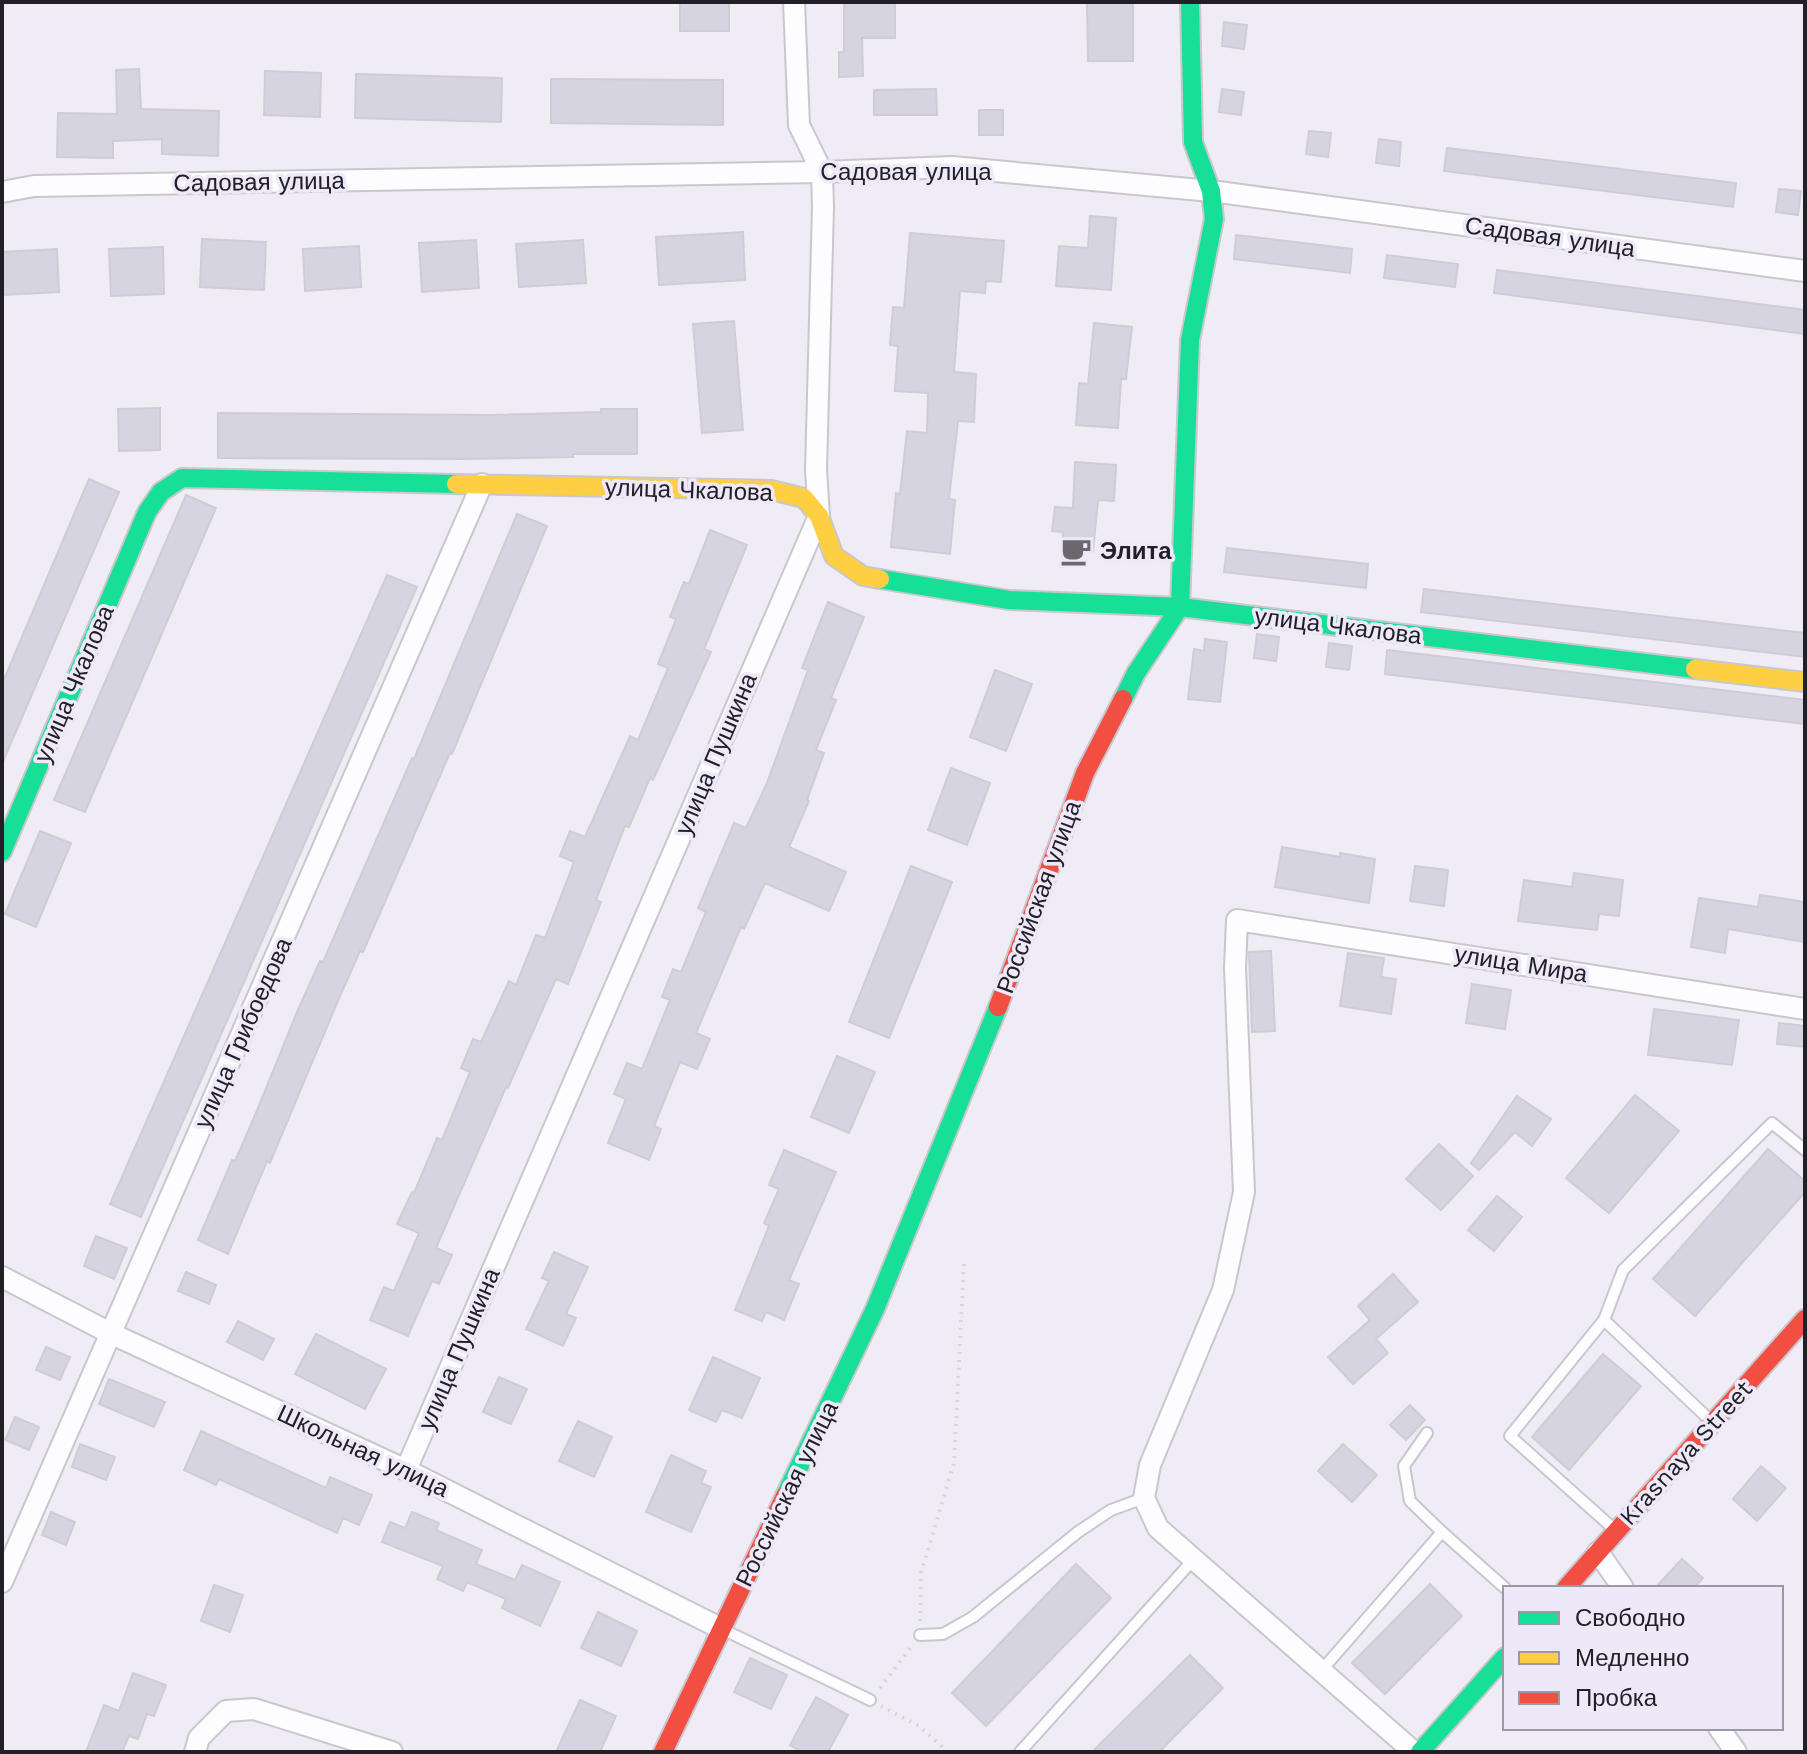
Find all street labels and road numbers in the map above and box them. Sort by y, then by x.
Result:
street label: Садовая улица [820,158,992,186]
street label: Садовая улица [173,166,346,197]
street label: Садовая улица [1463,211,1637,263]
street label: улица Чкалова [605,473,774,507]
street label: улица Чкалова [28,601,120,767]
street label: улица Чкалова [1253,602,1424,650]
street label: улица Пушкина [669,668,763,839]
street label: Российская улица [991,796,1087,997]
street label: улица Грибоедова [188,933,298,1133]
street label: улица Мира [1453,940,1590,988]
street label: улица Пушкина [412,1263,506,1434]
street label: Krasnaya Street [1614,1375,1758,1531]
street label: Российская улица [730,1396,844,1591]
street label: Школьная улица [273,1399,454,1503]

